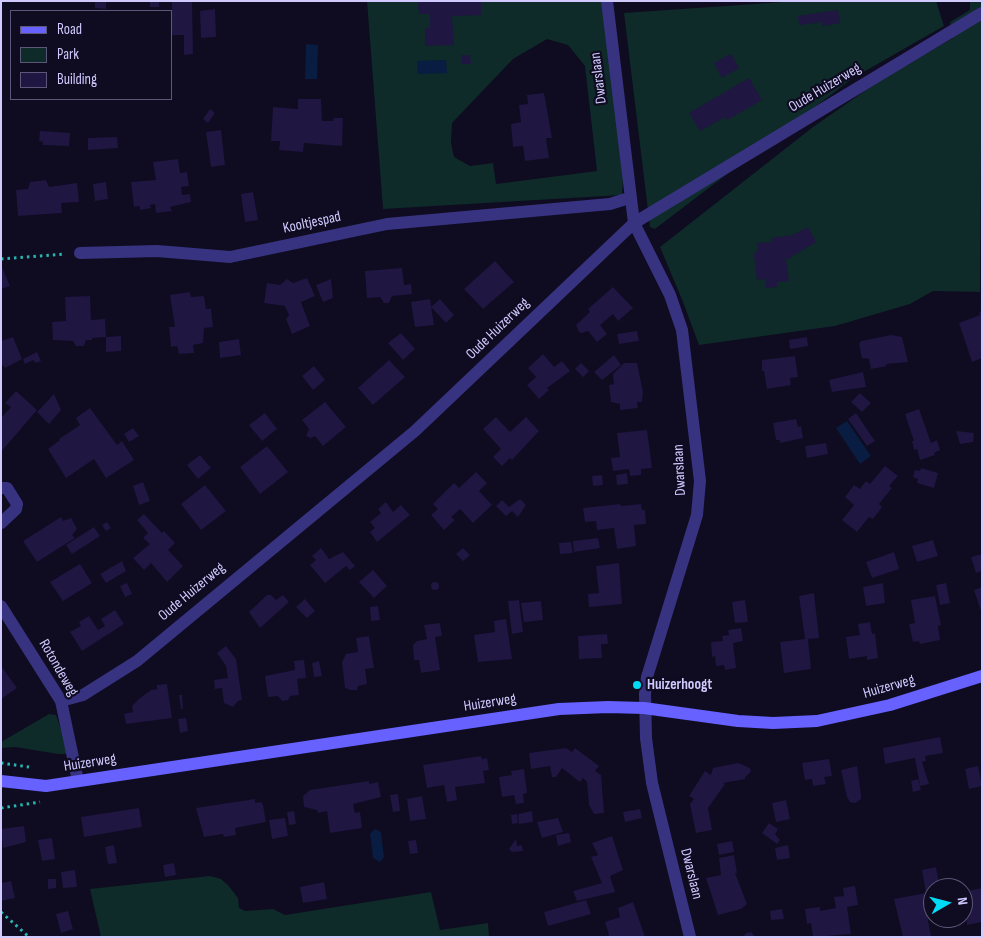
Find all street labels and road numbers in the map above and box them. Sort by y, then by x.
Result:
street label: Dwarslaan [587,51,611,105]
street label: Oude Huizerweg [786,59,864,117]
street label: Kooltjespad [281,208,343,238]
street label: Oude Huizerweg [463,294,533,364]
street label: Dwarslaan [670,444,690,496]
street label: Oude Huizerweg [155,559,229,625]
street label: Rotondeweg [35,636,81,700]
street label: Huizerweg [861,671,917,703]
street label: Huizerweg [463,690,517,716]
street label: Huizerweg [63,750,117,776]
street label: Dwarslaan [676,847,706,901]

